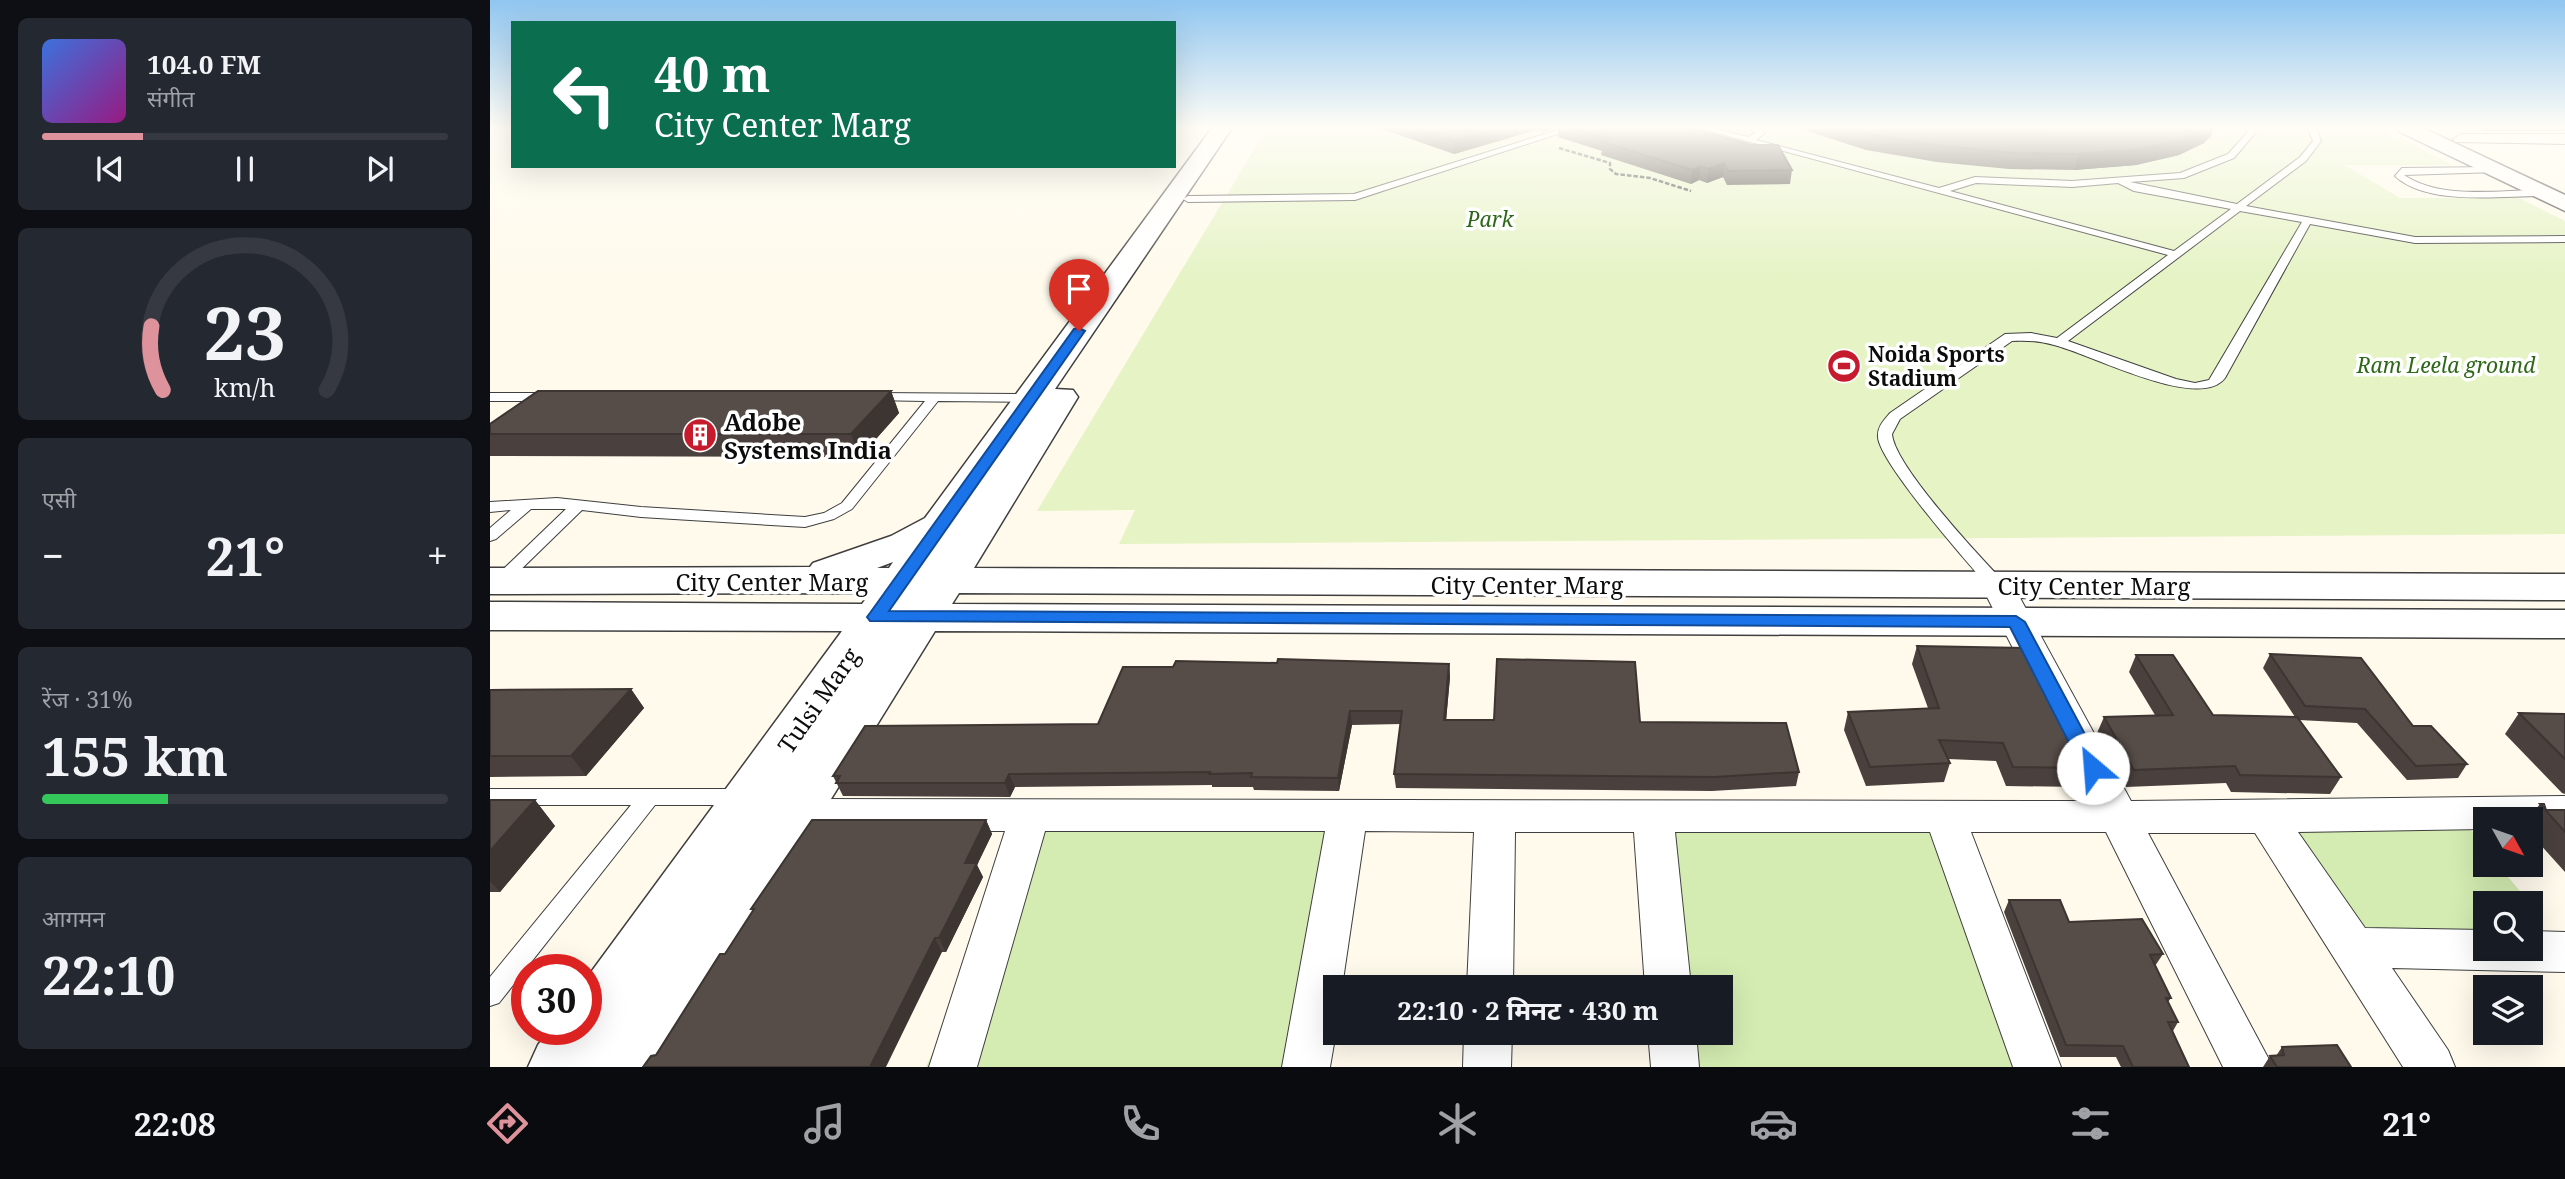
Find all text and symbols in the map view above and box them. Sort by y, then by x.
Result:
text: 40 m [654,40,770,106]
text: 104.0 FM [147,46,261,82]
icon: left [539,49,630,140]
text: संगीत [147,82,195,114]
text: City Center Marg [654,103,911,146]
icon: previous [91,150,129,188]
icon: pause [226,150,264,188]
icon: next [361,150,399,188]
park label: Park [1466,205,1515,233]
pin [1049,259,1109,331]
icon: arrive [1060,270,1098,308]
text: 23 [204,282,286,381]
place label: Noida Sports Stadium [1868,340,2005,392]
sports icon: Noida Sports Stadium [1825,347,1863,385]
park label: Ram Leela ground [2356,351,2536,379]
text: km/h [214,369,276,403]
place label: Adobe Systems India [724,405,892,466]
building icon: Adobe Systems India [681,416,719,454]
text: एसी [42,483,76,515]
text: 21° [206,520,285,591]
text: − [42,529,64,581]
text: + [427,529,448,581]
street label: City Center Marg [676,565,868,598]
street label: City Center Marg [1431,568,1623,601]
street label: City Center Marg [1998,569,2190,602]
street label: Tulsi Marg [769,640,867,760]
text: रेंज · 31% [42,683,133,715]
text: 155 km [42,720,228,791]
position arrow [2056,731,2130,805]
north arrow [2473,807,2543,877]
map controls [2473,807,2543,1045]
button: search [2473,891,2543,961]
text: आगमन [42,902,105,934]
text: 22:10 [42,939,175,1010]
speed limit sign: 30 [511,954,602,1045]
button: layers [2473,975,2543,1045]
text: 22:10 · 2 मिनट · 430 m [1397,992,1659,1028]
icon: directions [483,1099,532,1148]
icon: music [800,1099,849,1148]
icon: phone [1116,1099,1165,1148]
icon: climate [1433,1099,1482,1148]
icon: car [1749,1099,1798,1148]
icon: filters [2066,1099,2115,1148]
text: 22:08 [134,1102,216,1145]
text: 21° [2382,1102,2431,1145]

